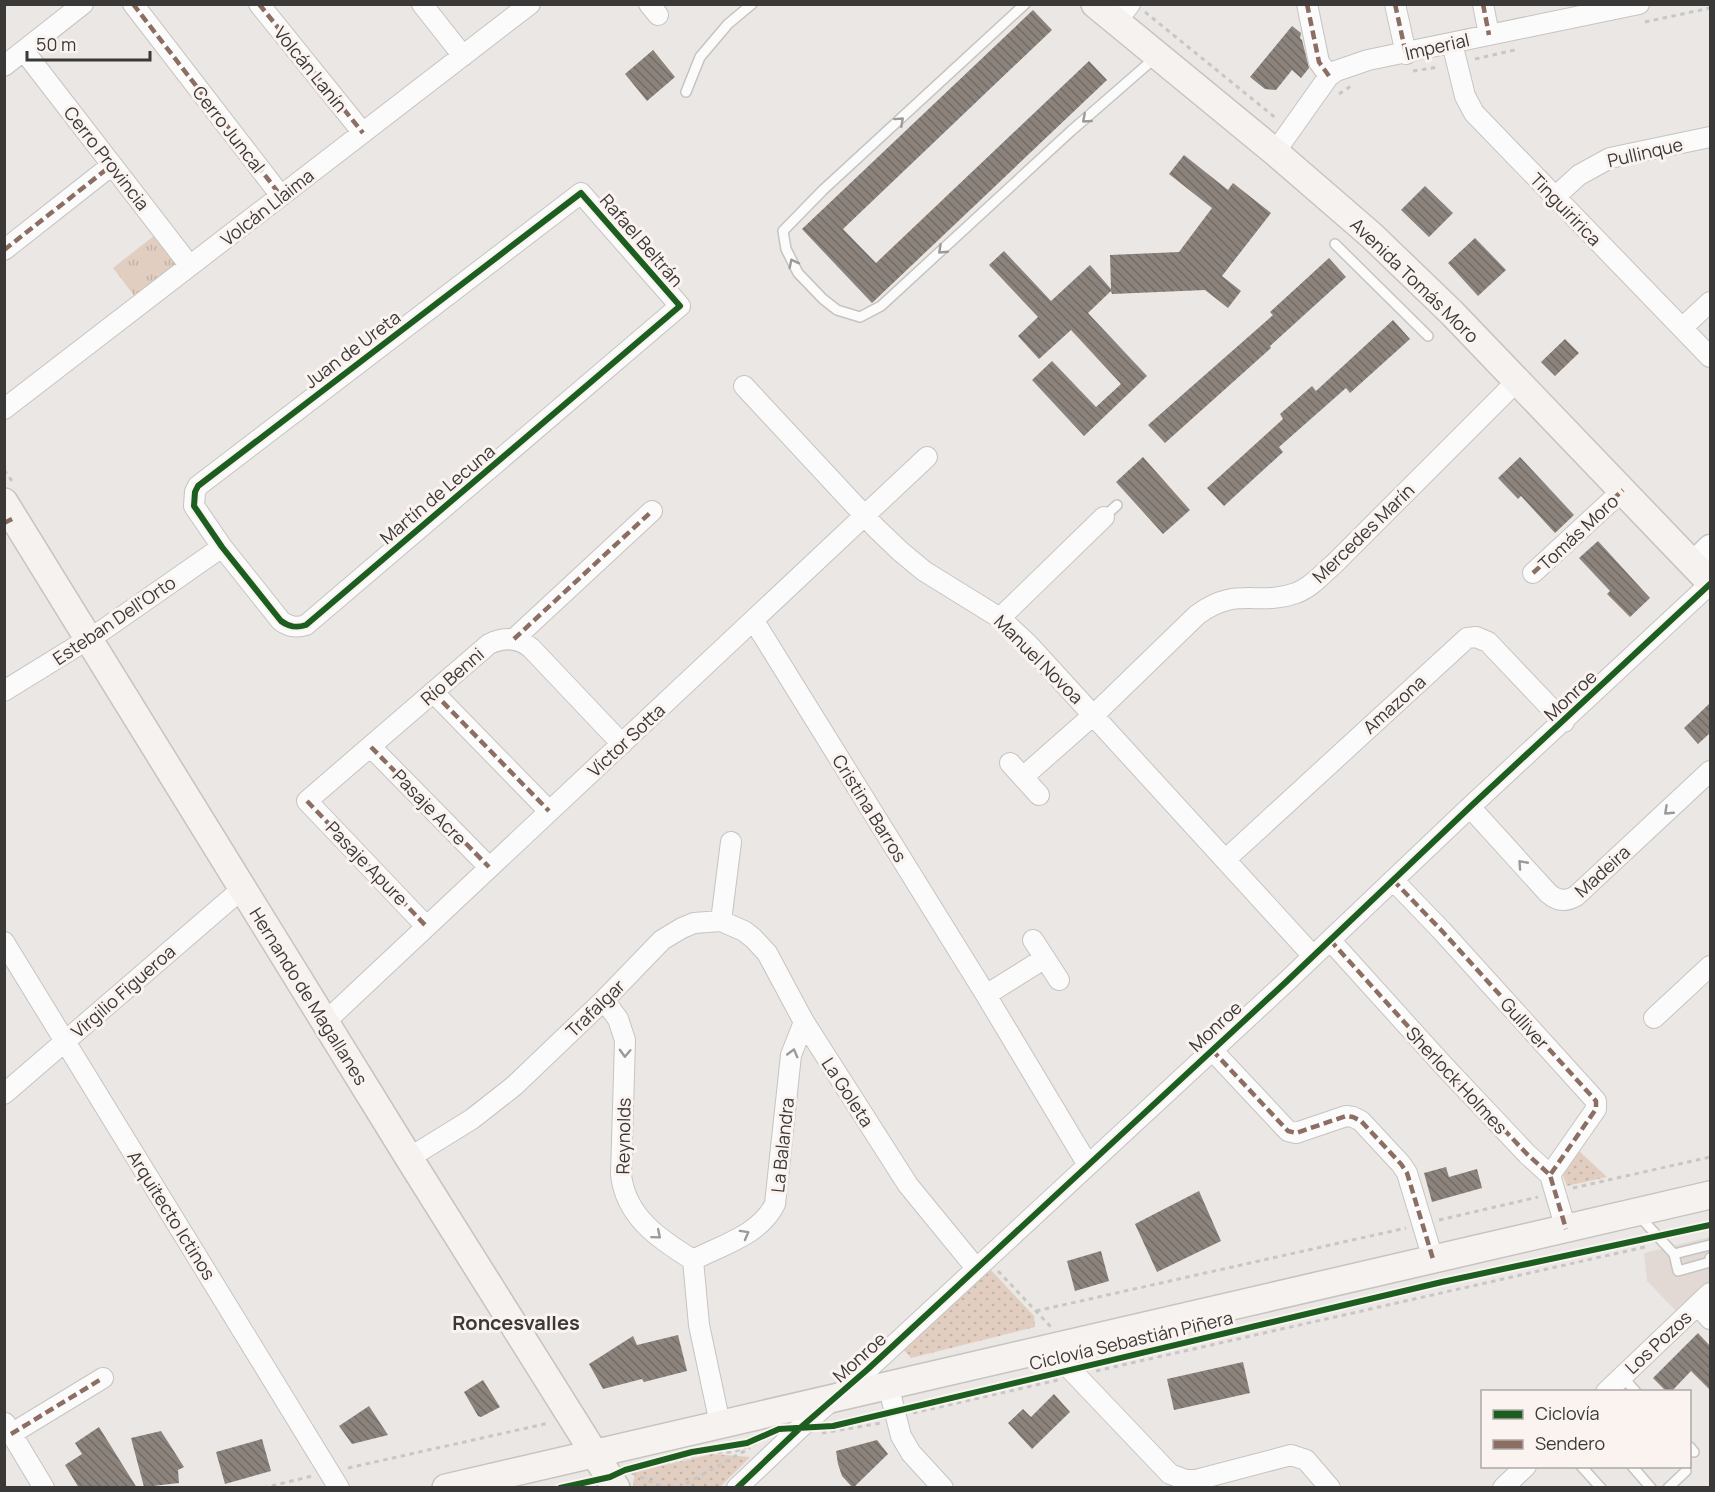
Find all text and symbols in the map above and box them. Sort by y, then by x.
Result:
street label: Volcán Lanín [269,21,353,117]
scale bar [27,24,150,62]
street label: Imperial [1402,27,1472,65]
text: 50 m [36,32,76,56]
street label: Cerro Juncal [187,81,271,177]
street label: Cerro Provincia [59,101,155,215]
one-way arrow [1082,112,1093,123]
one-way arrow [893,117,903,128]
street label: Pullinque [1605,132,1685,172]
street label: Volcán Llaima [216,163,318,251]
street label: Tinguiririca [1525,167,1607,251]
street label: Rafael Beltrán [595,189,689,291]
street label: Avenida Tomás Moro [1346,212,1484,348]
one-way arrow [938,243,948,254]
one-way arrow [789,259,800,270]
street label: Juan de Ureta [299,305,405,393]
street label: Martín de Lecuna [374,439,500,549]
street label: Mercedes Marín [1307,478,1419,588]
street label: Tomás Moro [1533,489,1623,575]
street label: Esteban Dell'Orto [48,570,180,670]
street label: Manuel Novoa [989,609,1089,709]
street label: Río Benni [415,642,489,710]
street label: Monroe [1538,664,1602,726]
street label: Amazona [1357,669,1431,739]
street label: Víctor Sotta [582,698,670,782]
street label: Cristina Barros [827,750,913,866]
street label: Pasaje Acre [388,764,472,850]
one-way arrow [1664,804,1674,815]
street label: Pasaje Apure [321,816,413,910]
street label: Madeira [1569,840,1635,902]
one-way arrow [1518,860,1529,871]
street label: Hernando de Magallanes [244,903,374,1089]
street label: Virgilio Figueroa [66,939,180,1043]
street label: Trafalgar [560,974,630,1042]
street label: Gulliver [1495,992,1555,1054]
street label: Monroe [1183,995,1247,1057]
street label: Sherlock Holmes [1401,1021,1513,1139]
one-way arrow [618,1048,631,1057]
one-way arrow [786,1048,798,1059]
street label: La Goleta [817,1053,879,1131]
street label: La Balandra [765,1096,799,1194]
street label: Reynolds [610,1097,636,1175]
street label: Arquitecto Ictinos [123,1146,221,1284]
one-way arrow [650,1228,661,1239]
one-way arrow [739,1230,749,1241]
street label: Ciclovía Sebastián Piñera [1027,1305,1235,1375]
street label: Los Pozos [1620,1305,1696,1379]
district label: Roncesvalles [452,1309,580,1336]
street label: Monroe [827,1327,891,1387]
legend [1481,1390,1691,1468]
text: Ciclovía [1535,1401,1600,1425]
text: Sendero [1535,1431,1605,1455]

